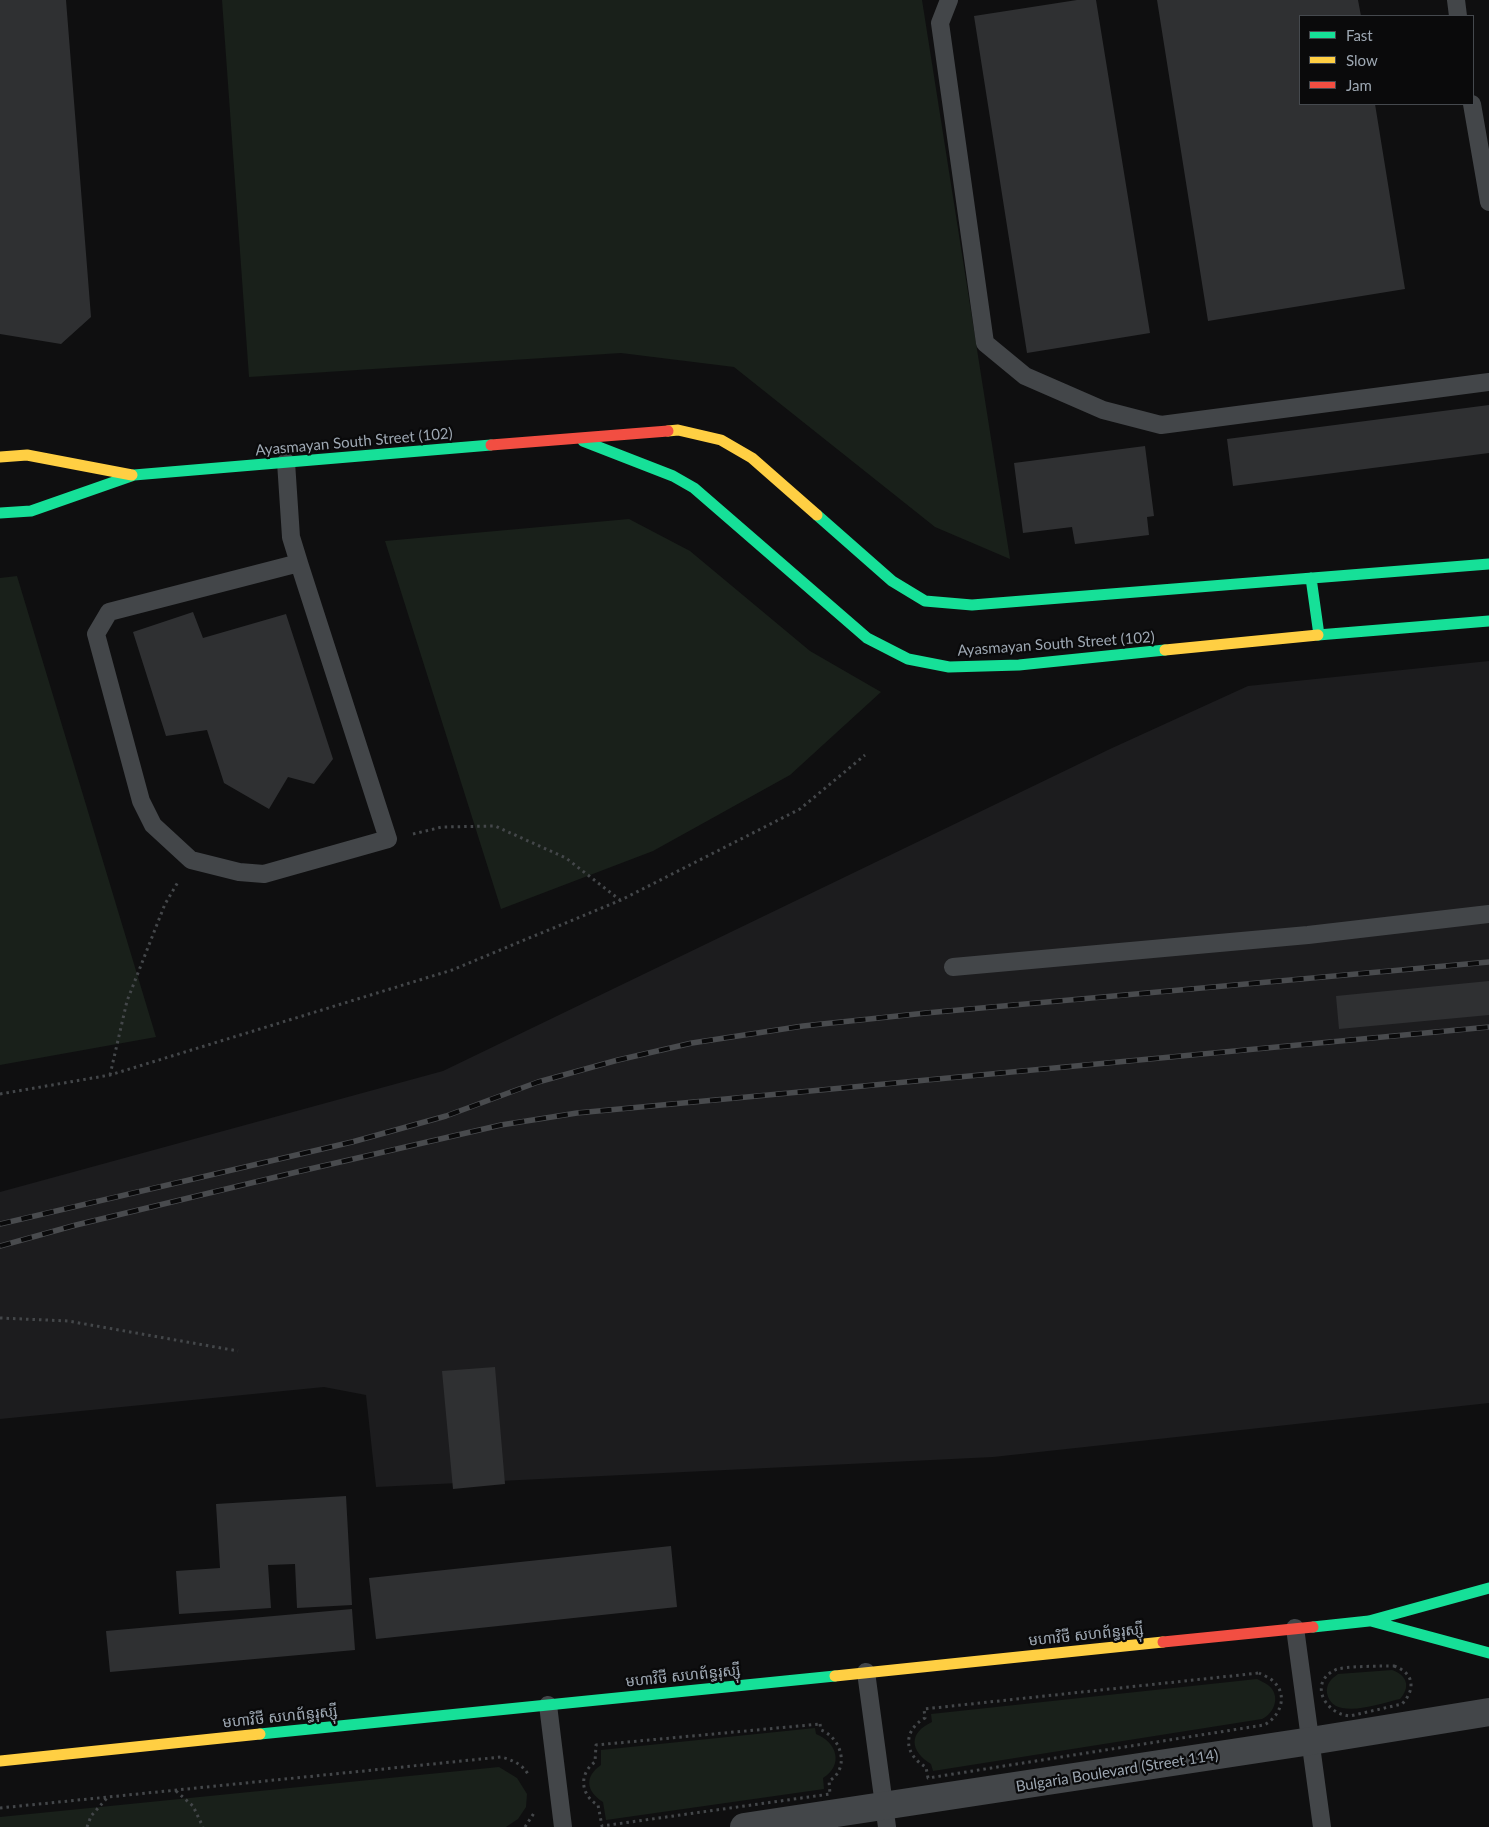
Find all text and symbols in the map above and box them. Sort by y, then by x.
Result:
legend [1299,15,1474,105]
text: Fast [1346,26,1373,44]
text: Slow [1346,51,1378,69]
text: Jam [1346,76,1372,94]
street label: Ayasmayan South Street (102) [255,424,453,460]
street label: Ayasmayan South Street (102) [957,628,1155,660]
street label: មហាវិថី សហព័ន្ធរុស្ស៊ី [1028,1620,1144,1650]
street label: មហាវិថី សហព័ន្ធរុស្ស៊ី [625,1661,741,1691]
street label: មហាវិថី សហព័ន្ធរុស្ស៊ី [222,1702,338,1732]
street label: Bulgaria Boulevard (Street 114) [1015,1746,1219,1796]

